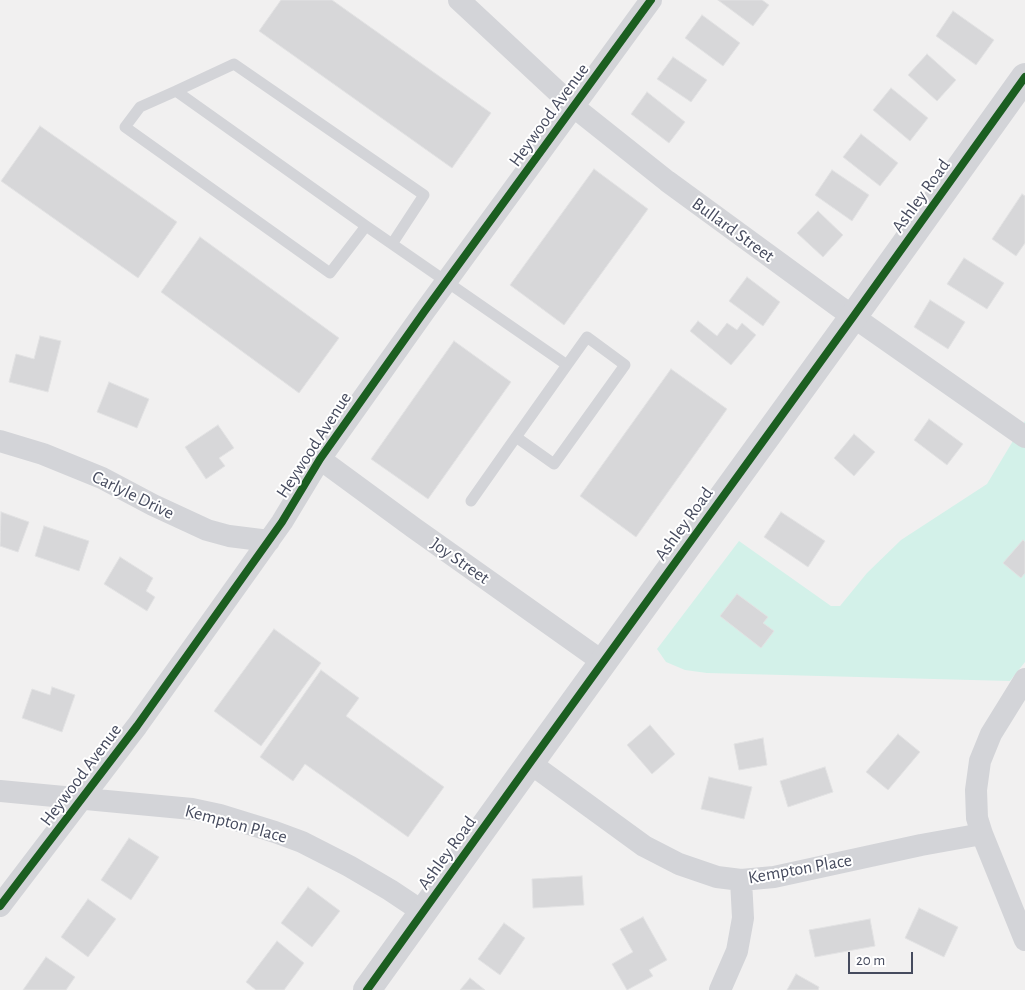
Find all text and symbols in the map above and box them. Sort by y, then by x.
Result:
street label: Heywood Avenue [504,59,594,171]
street label: Ashley Road [887,155,955,237]
street label: Bullard Street [688,193,778,267]
street label: Heywood Avenue [272,388,356,502]
street label: Carlyle Drive [88,466,178,524]
street label: Ashley Road [650,483,718,565]
street label: Joy Street [426,533,494,589]
street label: Heywood Avenue [36,720,126,830]
street label: Kempton Place [182,800,290,848]
street label: Ashley Road [413,812,481,894]
street label: Kempton Place [746,849,854,889]
scale bar [850,942,915,974]
text: 20 m [856,953,885,968]

